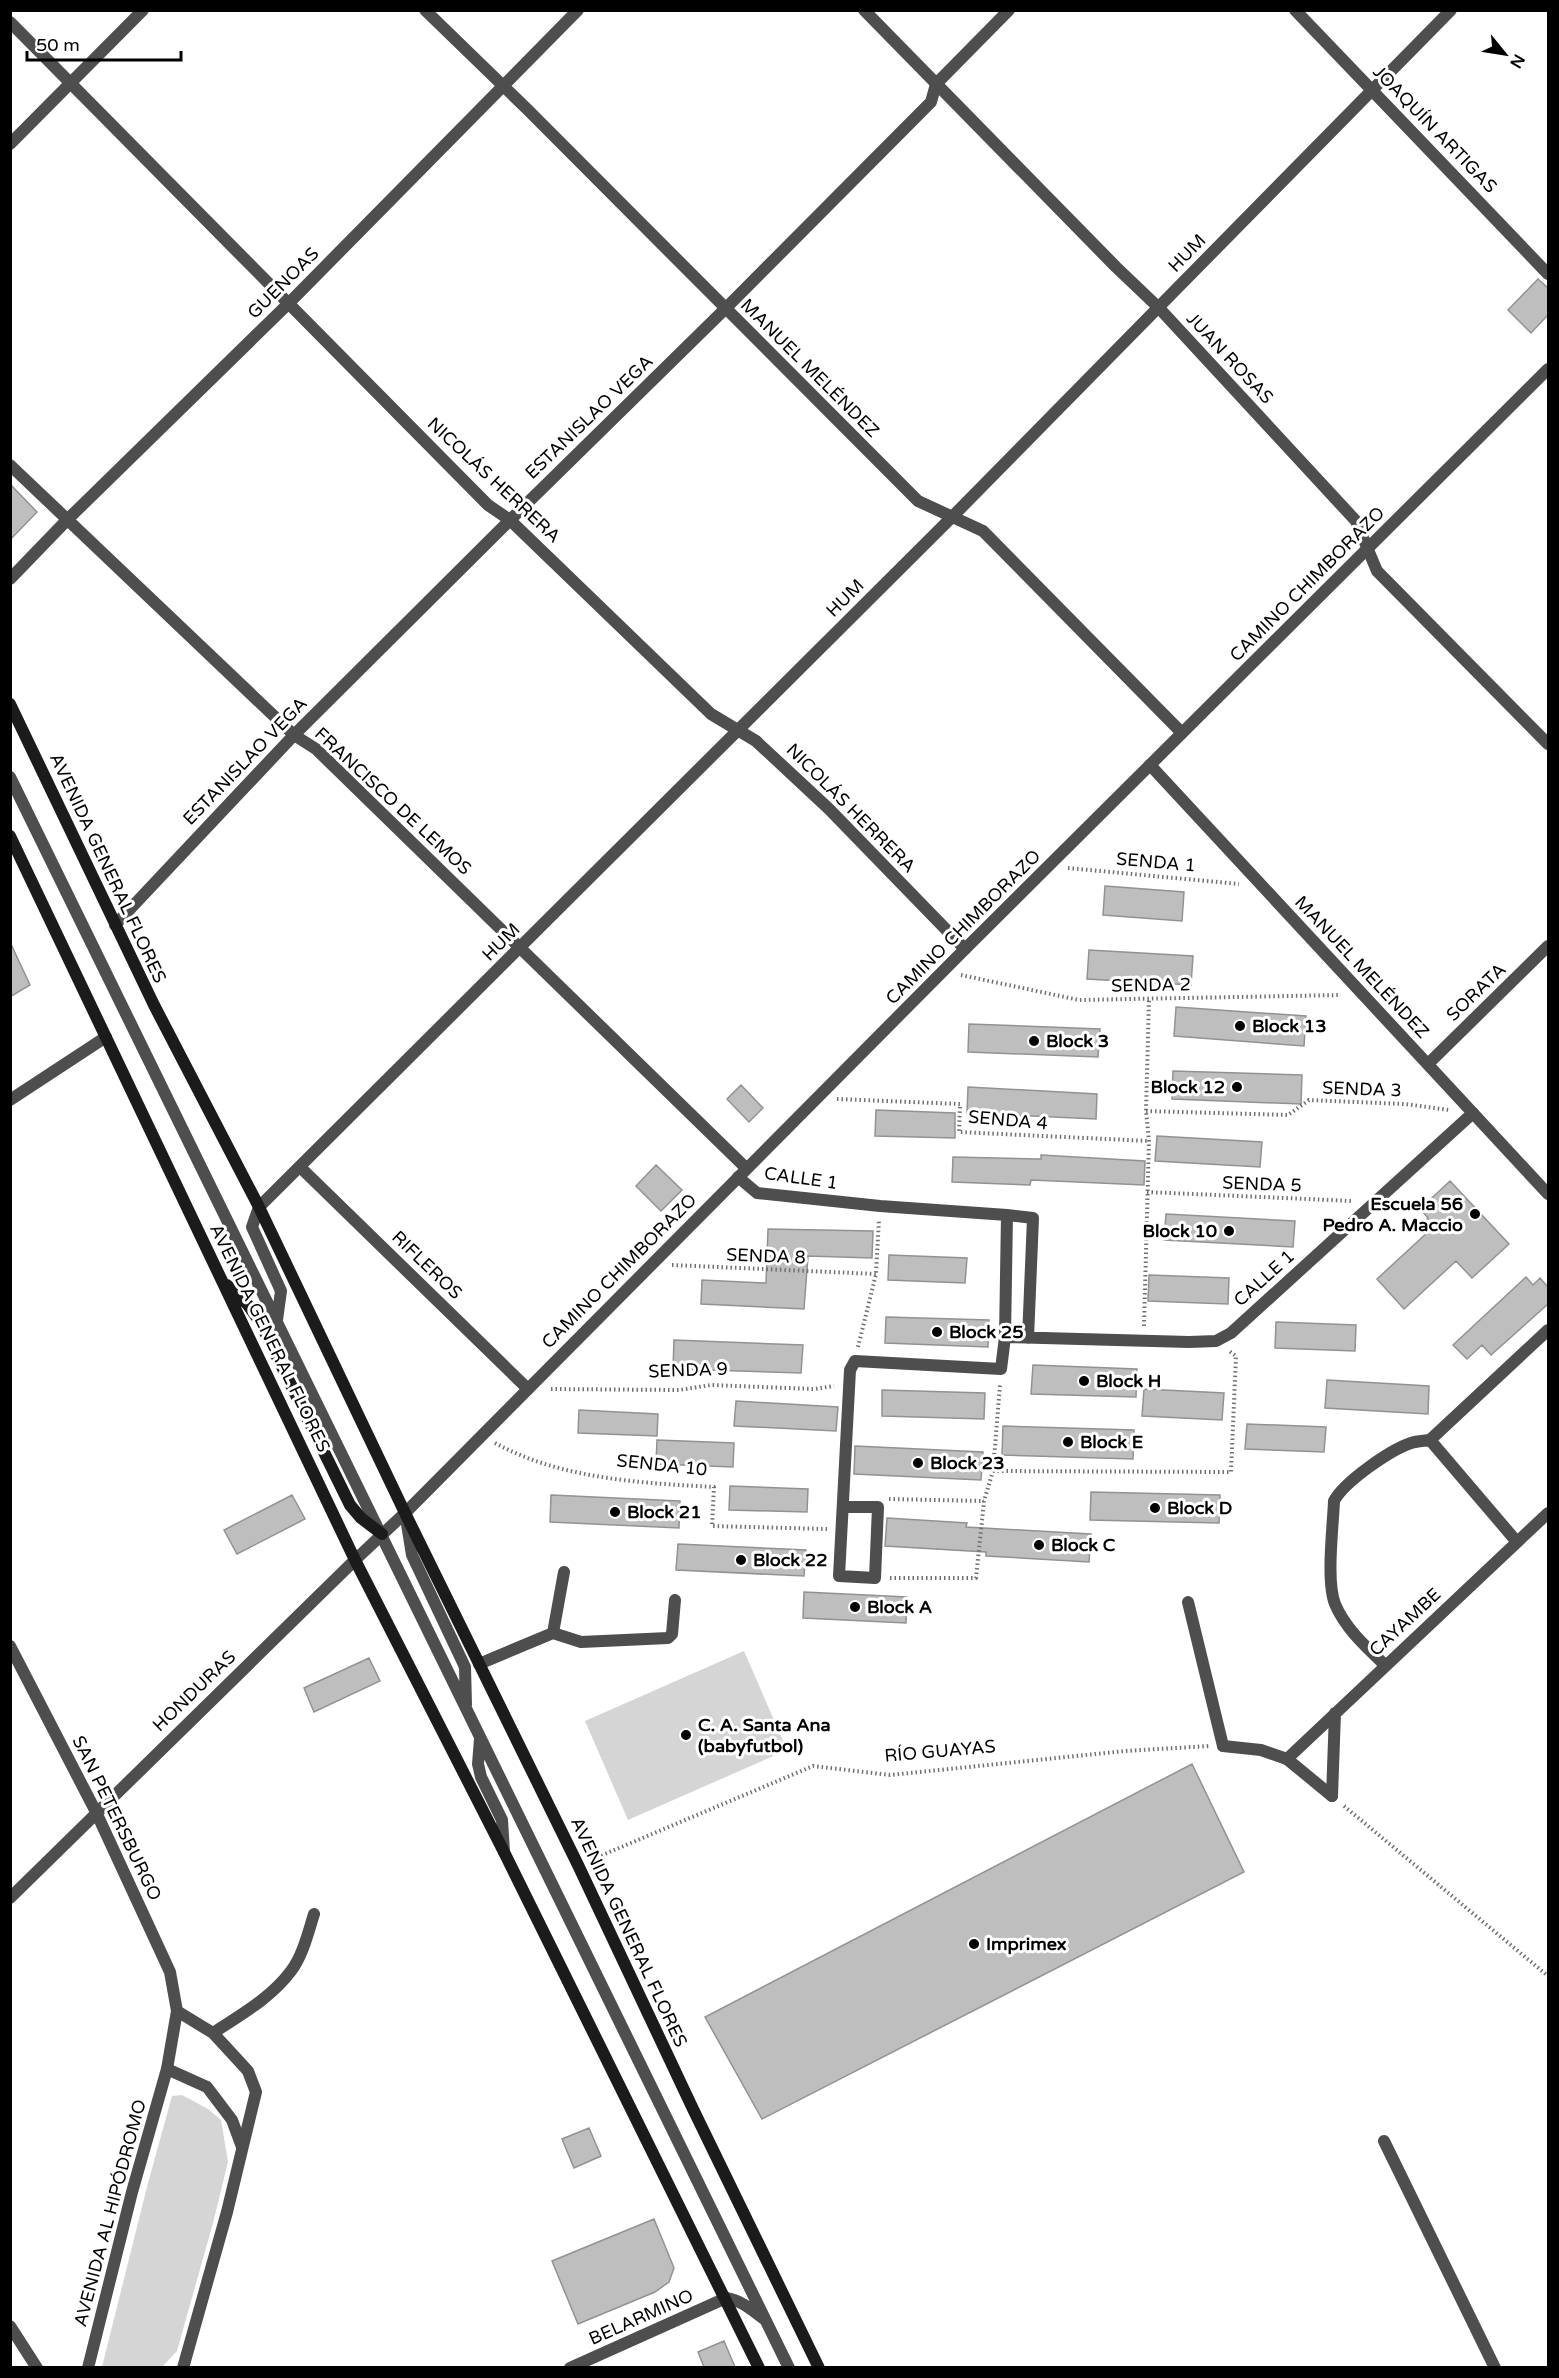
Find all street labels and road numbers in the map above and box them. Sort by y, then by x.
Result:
street label: JOAQUÍN ARTIGAS [1368,61,1502,197]
street label: HUM [1164,229,1210,277]
street label: GUENOAS [243,243,323,323]
street label: MANUEL MELÉNDEZ [736,294,884,442]
street label: JUAN ROSAS [1182,308,1278,408]
street label: ESTANISLAO VEGA [520,350,658,484]
street label: NICOLÁS HERRERA [423,413,565,547]
street label: CAMINO CHIMBORAZO [1225,502,1389,666]
street label: HUM [821,574,869,622]
street label: ESTANISLAO VEGA [178,692,312,830]
street label: FRANCISCO DE LEMOS [310,723,476,879]
street label: NICOLÁS HERRERA [782,739,920,877]
street label: AVENIDA GENERAL FLORES [45,750,171,986]
street label: CAMINO CHIMBORAZO [881,845,1045,1009]
street label: SENDA 1 [1115,848,1197,876]
street label: MANUEL MELÉNDEZ [1290,891,1434,1043]
street label: HUM [477,918,525,966]
street label: SORATA [1442,958,1510,1026]
street label: SENDA 2 [1111,973,1191,997]
street label: SENDA 3 [1322,1077,1402,1101]
street label: SENDA 4 [967,1106,1049,1134]
street label: CALLE 1 [763,1162,839,1194]
street label: SENDA 5 [1222,1172,1302,1196]
street label: CAMINO CHIMBORAZO [537,1189,701,1353]
street label: AVENIDA GENERAL FLORES [205,1220,335,1456]
street label: RIFLEROS [387,1226,467,1304]
street label: SENDA 8 [726,1244,806,1268]
street label: CALLE 1 [1229,1245,1299,1311]
street label: SENDA 9 [648,1358,728,1382]
street label: SENDA 10 [616,1449,708,1481]
street label: CAYAMBE [1365,1583,1445,1661]
street label: HONDURAS [148,1646,240,1736]
street label: SAN PETERSBURGO [67,1732,167,1904]
street label: RÍO GUAYAS [884,1735,996,1767]
street label: AVENIDA GENERAL FLORES [566,1814,692,2050]
street label: AVENIDA AL HIPÓDROMO [69,2097,151,2329]
street label: BELARMINO [585,2284,697,2350]

